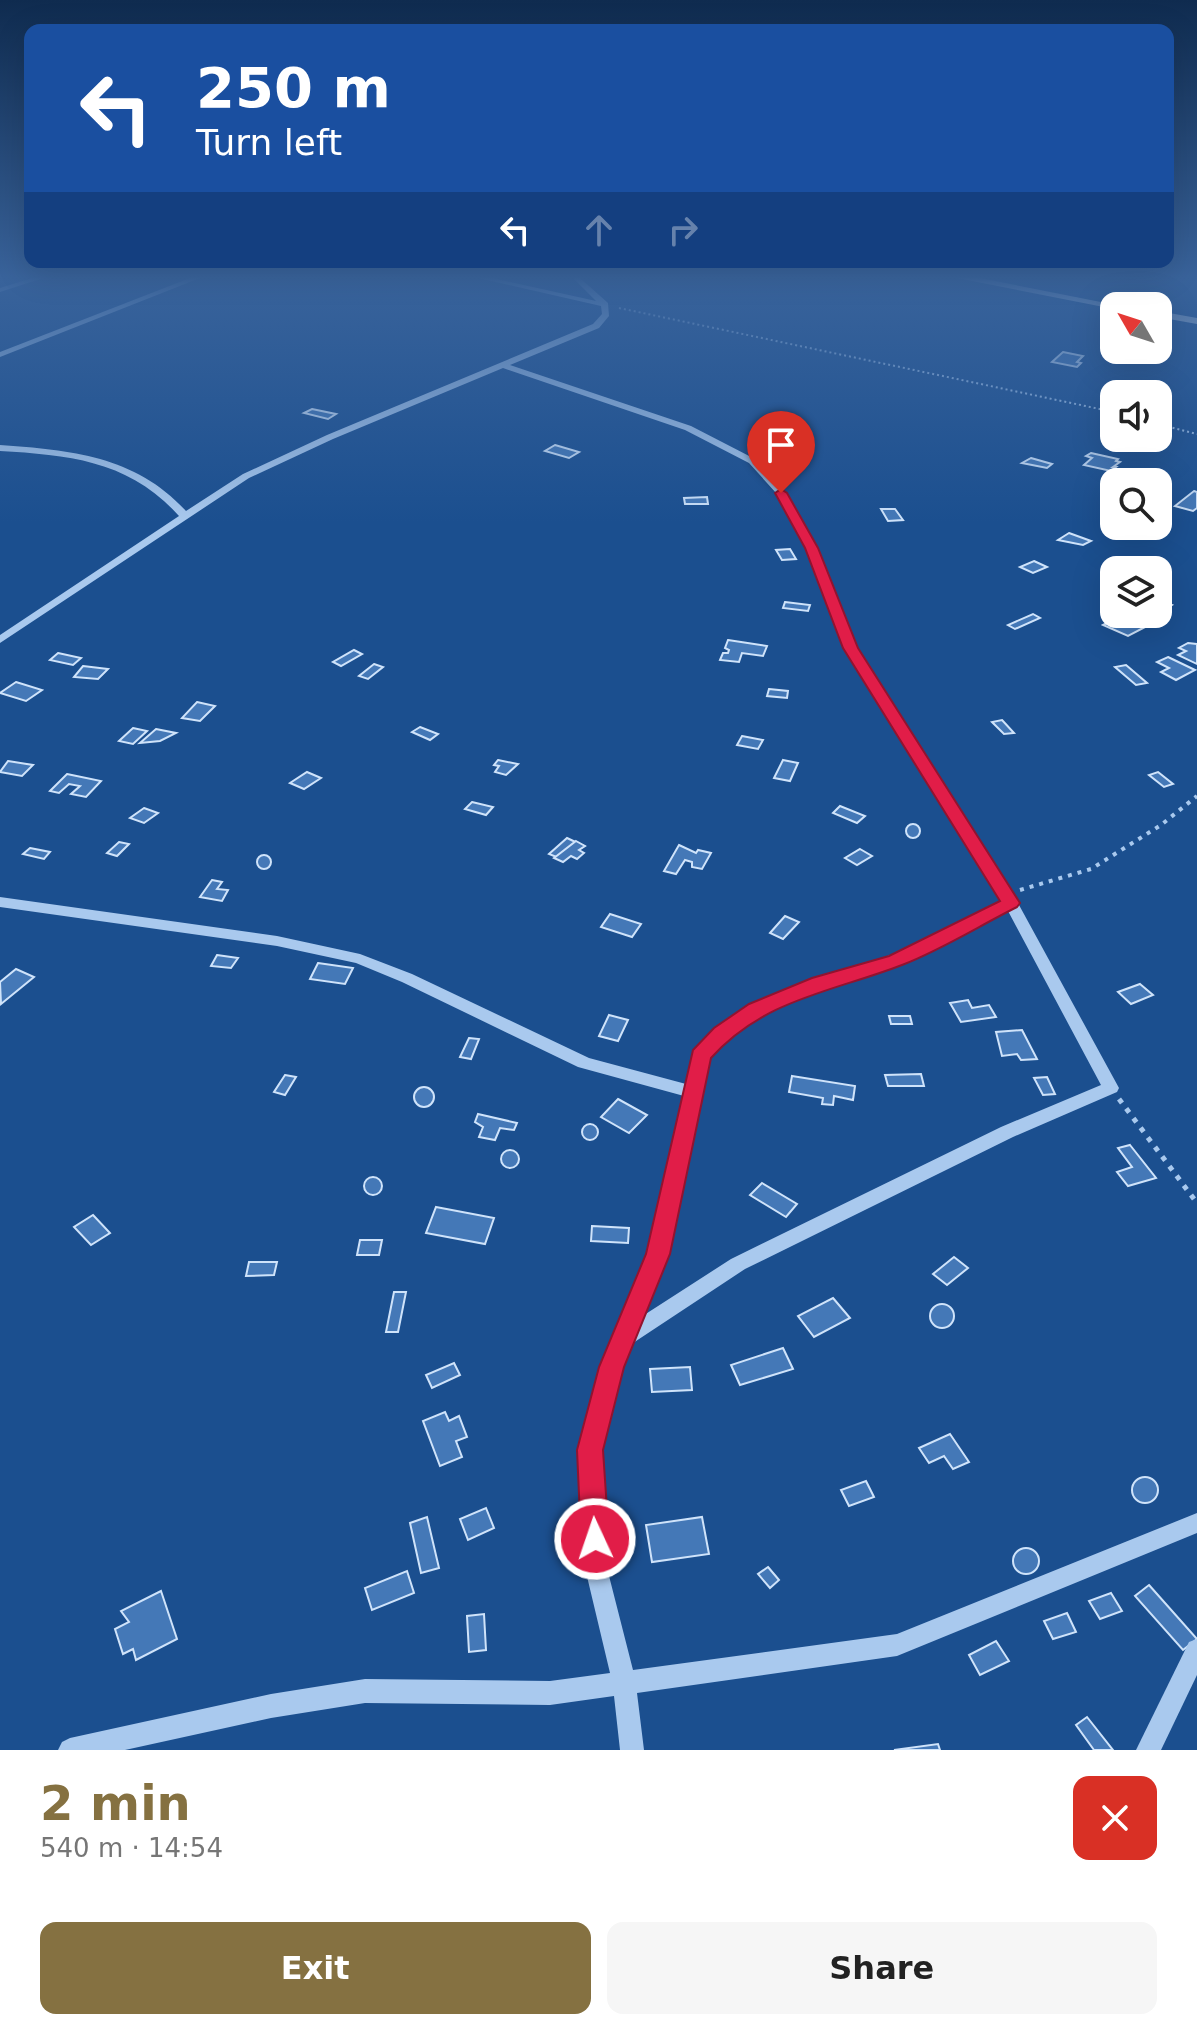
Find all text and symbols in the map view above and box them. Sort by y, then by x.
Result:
text: 250 m [196,55,391,120]
icon: left [64,56,168,160]
text: Turn left [196,122,342,163]
icon: left [493,208,537,252]
icon: ahead [577,208,621,252]
icon: right [661,208,705,252]
north arrow [1100,292,1172,364]
map controls [1100,292,1172,628]
button: sound [1100,380,1172,452]
pin [747,411,815,493]
icon: arrive [759,423,803,467]
button: search [1100,468,1172,540]
button: layers [1100,556,1172,628]
position arrow [553,1497,637,1581]
text: 2 min [40,1775,191,1831]
button: close [1073,1776,1157,1860]
text: 540 m · 14:54 [40,1833,223,1863]
button: Exit [40,1922,591,2014]
button: Share [607,1922,1157,2014]

